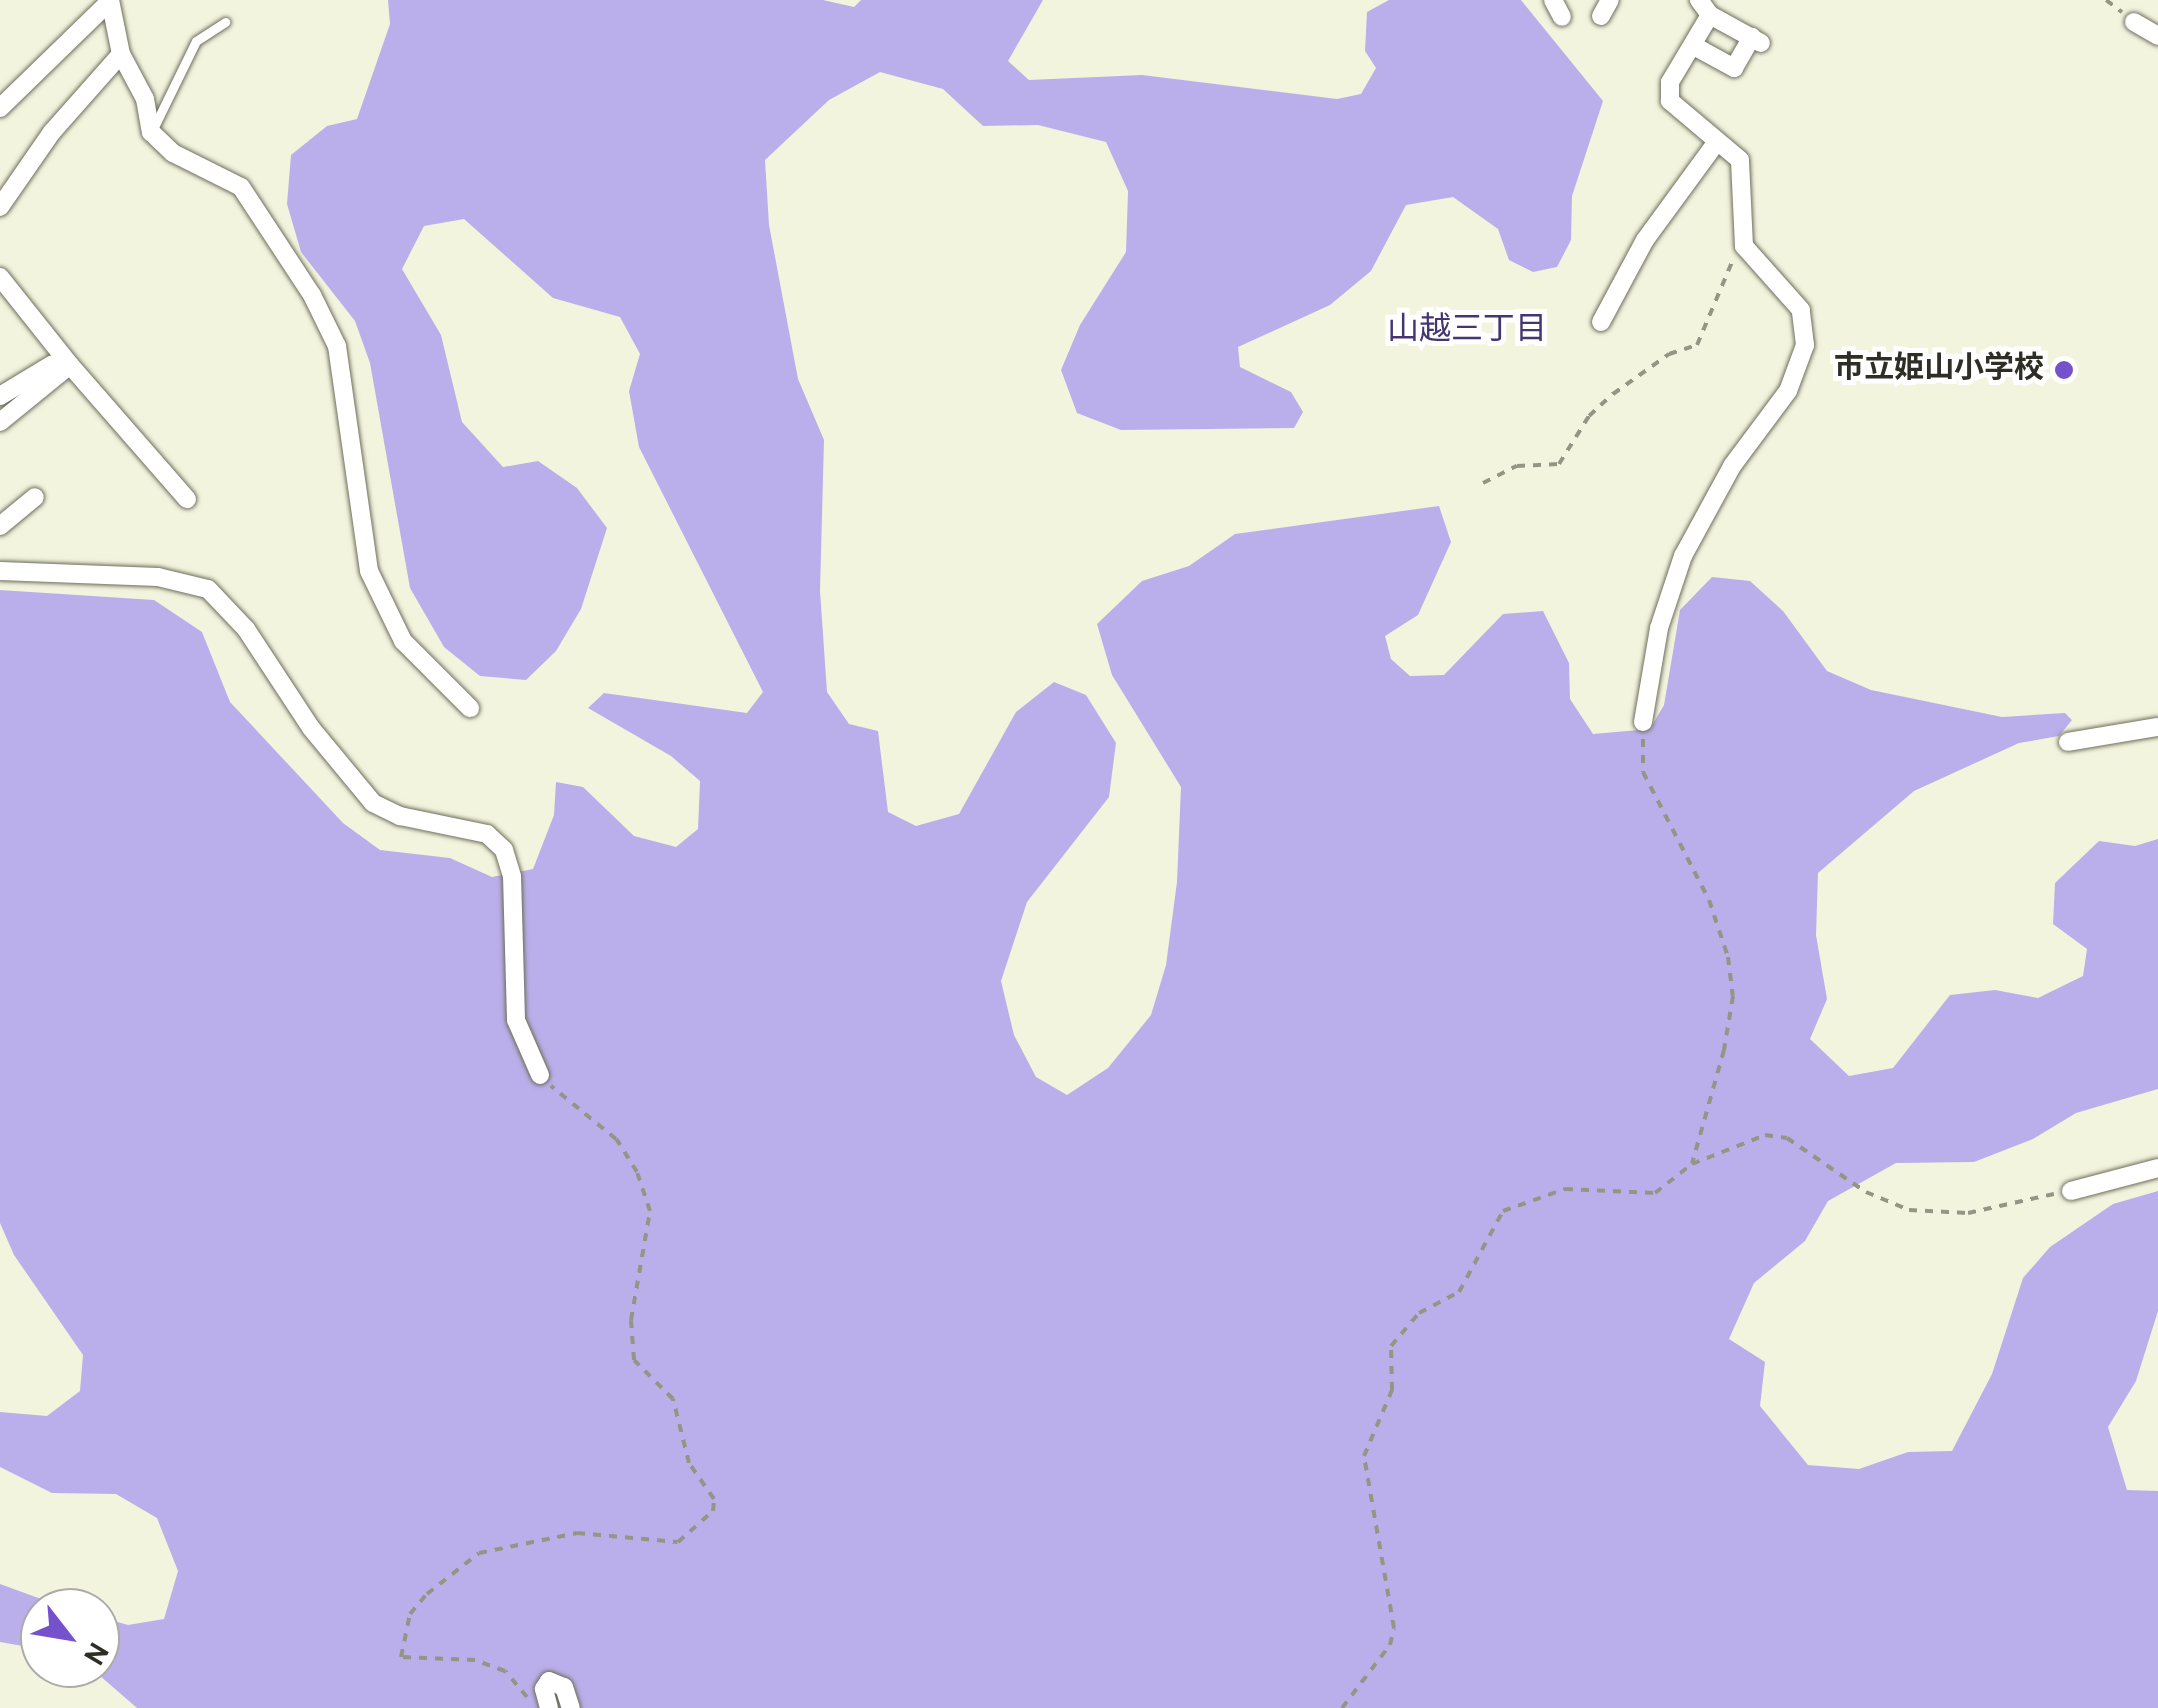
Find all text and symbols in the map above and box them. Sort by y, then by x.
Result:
district label: 山越三丁目 [1387,312,1547,350]
place label: 市立姫山小学校 [1834,352,2044,388]
marker: 市立姫山小学校 [2053,359,2075,381]
north arrow [20,1588,120,1688]
text: N [73,1635,115,1670]

